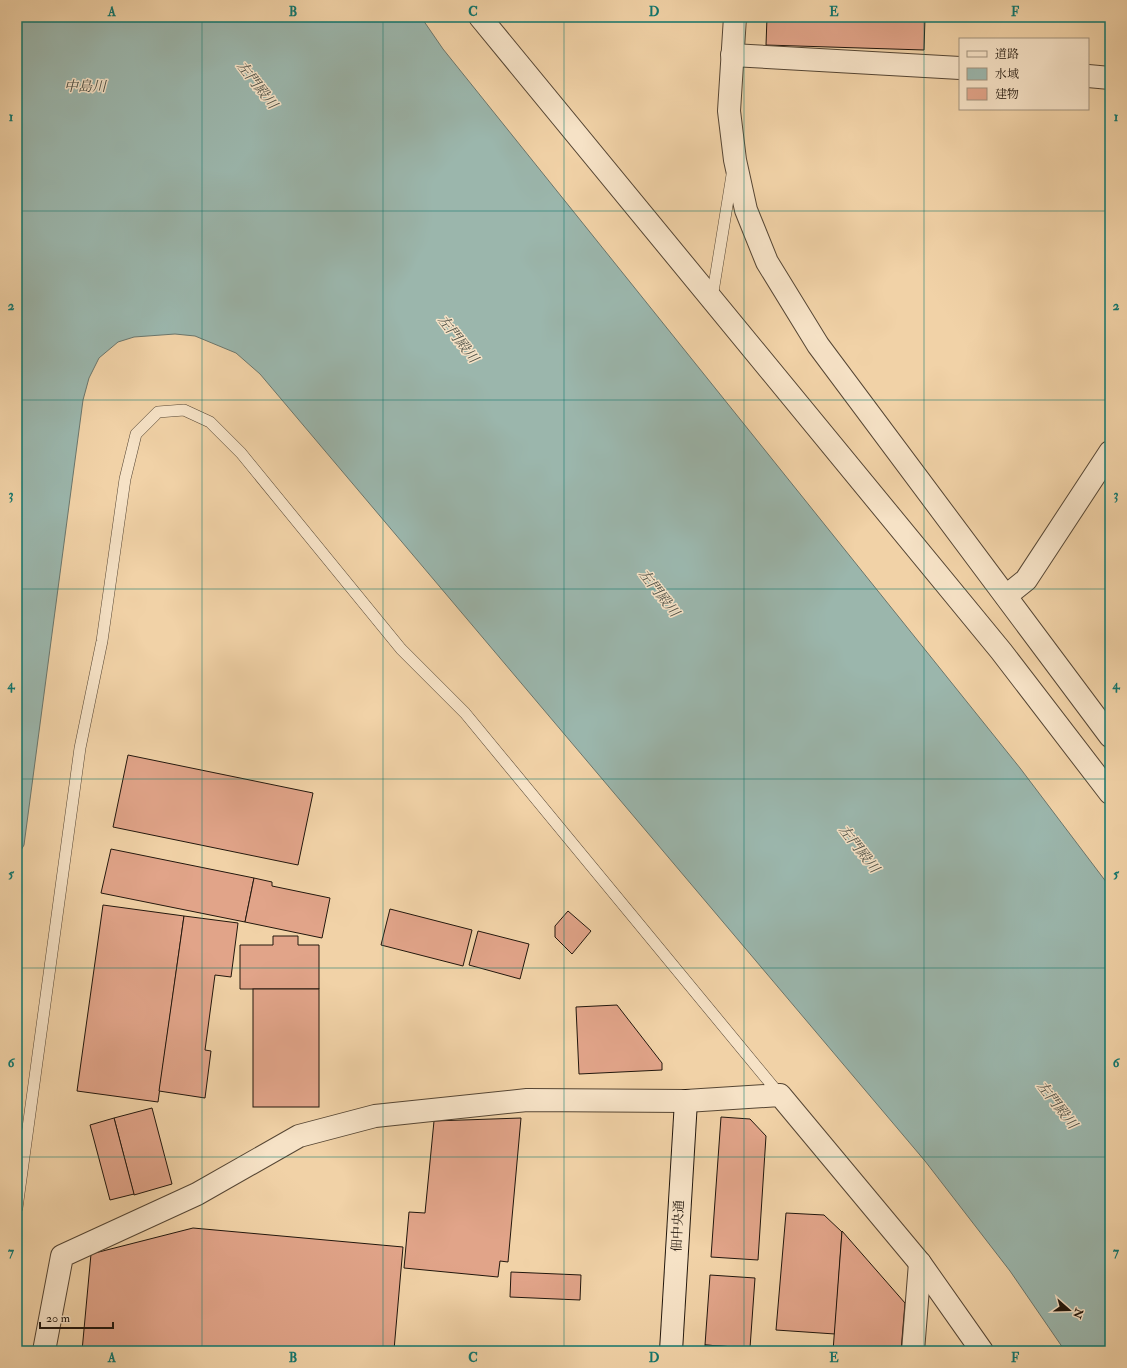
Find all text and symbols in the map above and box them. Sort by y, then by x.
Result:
text: A [107,4,117,20]
text: B [289,4,297,20]
text: C [468,4,478,20]
text: D [649,4,660,20]
text: E [829,4,839,20]
text: F [1011,4,1020,20]
legend [959,38,1089,110]
text: 道路 [995,47,1019,62]
water label: 左門殿川 [233,58,282,114]
text: 水域 [995,67,1019,82]
water label: 中島川 [64,78,108,95]
text: 建物 [995,87,1019,102]
text: 1 [9,109,14,125]
text: 1 [1114,109,1119,125]
text: 2 [8,298,15,314]
text: 2 [1113,298,1120,314]
water label: 左門殿川 [434,312,483,368]
text: 3 [9,487,14,503]
text: 3 [1114,487,1119,503]
water label: 左門殿川 [635,566,684,622]
text: 4 [6,677,15,693]
text: 4 [1111,677,1120,693]
water label: 左門殿川 [835,822,884,878]
text: 5 [8,866,14,882]
text: 5 [1113,866,1119,882]
text: 6 [8,1055,16,1071]
text: 6 [1113,1055,1121,1071]
water label: 左門殿川 [1033,1078,1082,1134]
street label: 佃中央通 [669,1200,687,1252]
text: 7 [8,1244,15,1260]
text: 7 [1113,1244,1120,1260]
north arrow [1049,1290,1089,1330]
scale bar [40,1304,113,1330]
text: N [1070,1305,1086,1321]
text: 20 m [46,1311,71,1326]
text: A [107,1350,117,1366]
text: B [289,1350,297,1366]
text: C [468,1350,478,1366]
text: D [649,1350,660,1366]
text: E [829,1350,839,1366]
text: F [1011,1350,1020,1366]

